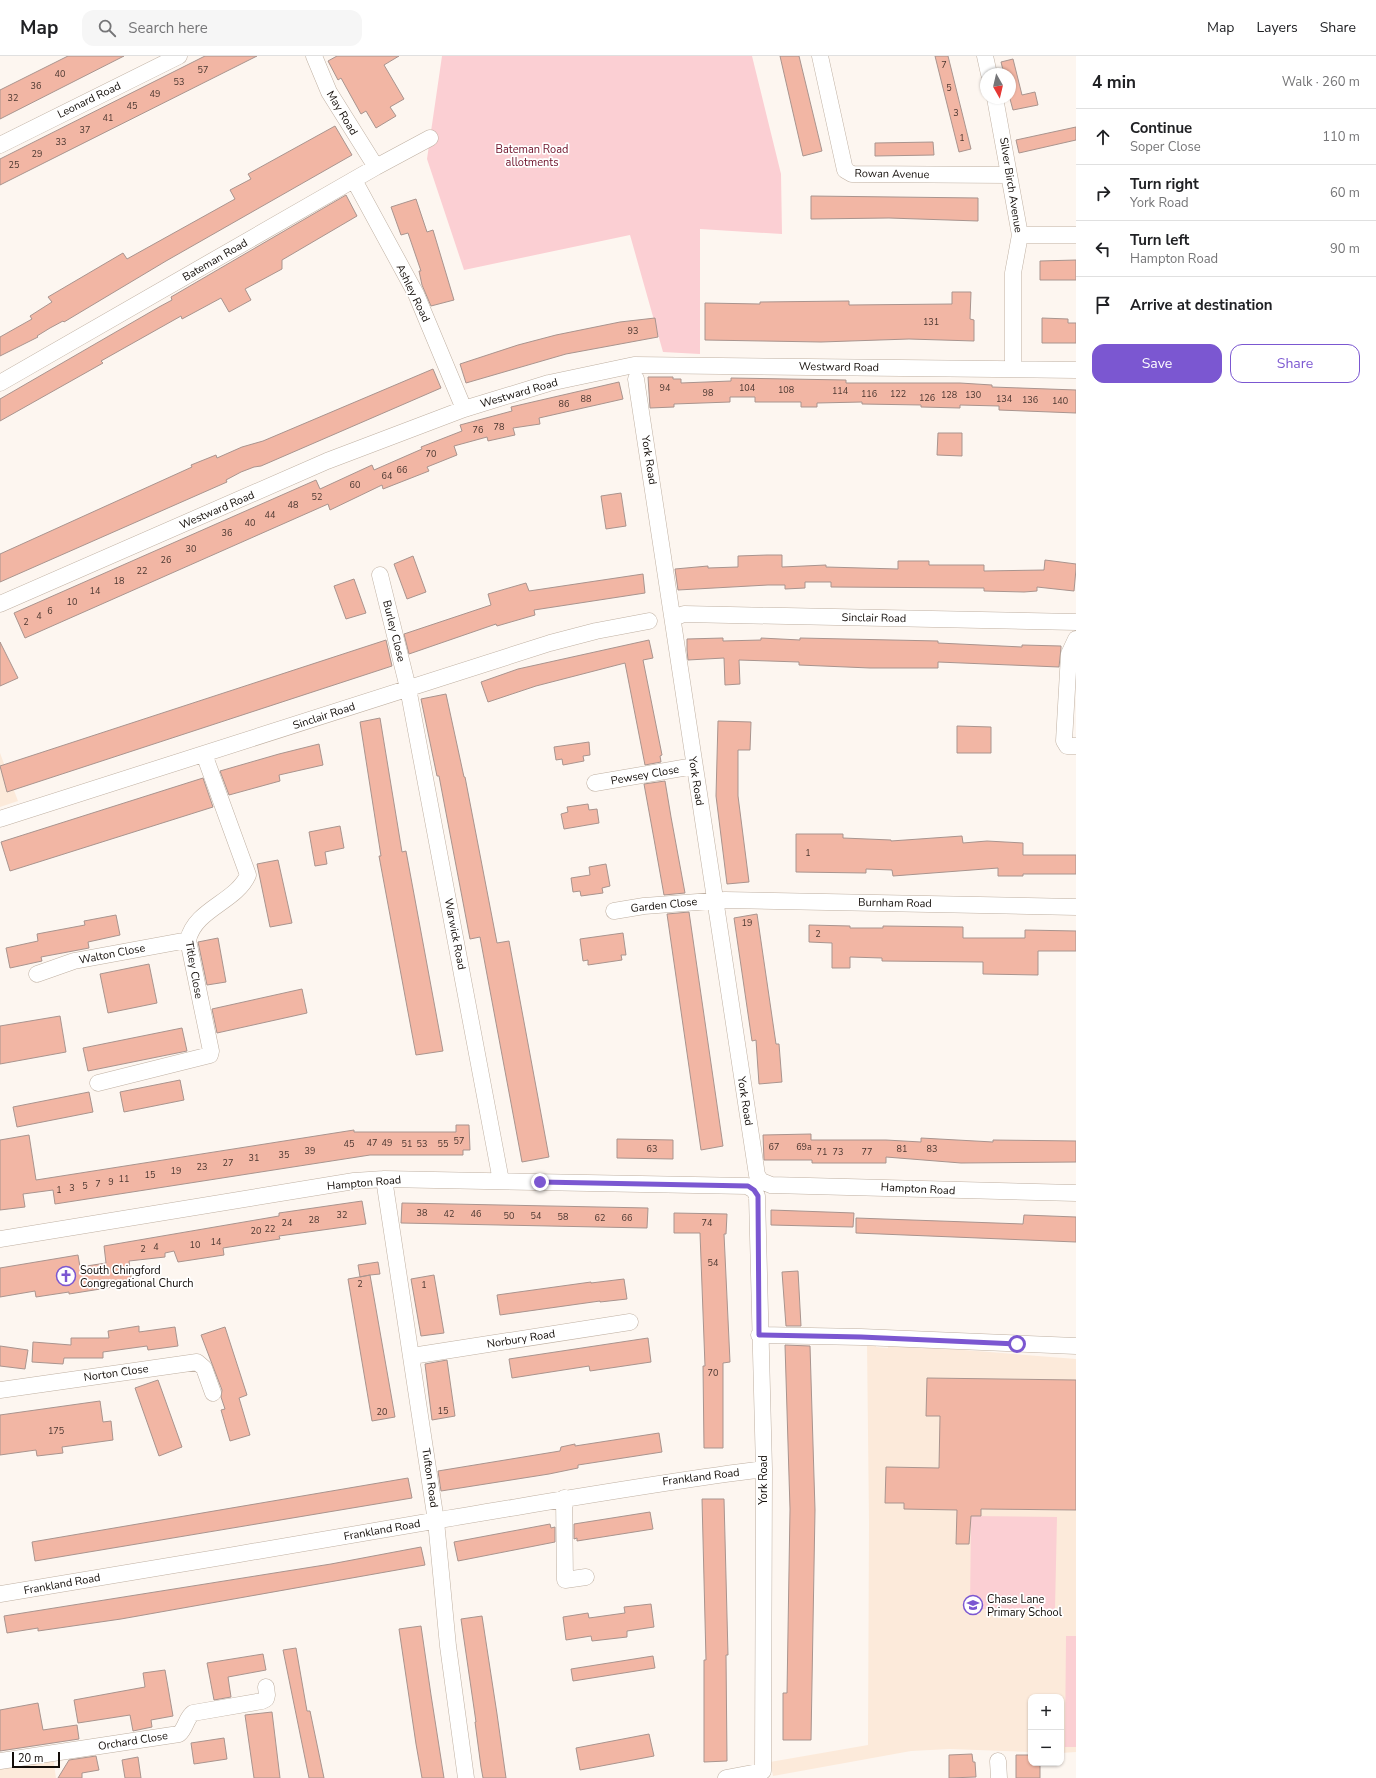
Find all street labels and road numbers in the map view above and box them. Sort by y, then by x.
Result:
street label: Leonard Road [55,78,123,122]
street label: May Road [323,88,361,138]
street label: Silver Birch Avenue [996,136,1026,234]
street label: Rowan Avenue [854,166,930,182]
street label: Bateman Road [180,235,250,285]
street label: Ashley Road [393,262,433,324]
street label: Westward Road [799,359,879,375]
street label: Westward Road [478,375,560,411]
street label: York Road [638,433,660,486]
street label: Westward Road [177,487,257,533]
street label: Burley Close [379,599,409,663]
street label: Sinclair Road [842,610,906,626]
street label: Sinclair Road [291,699,357,733]
street label: York Road [685,754,707,807]
street label: Pewsey Close [610,762,680,788]
street label: Garden Close [630,894,698,916]
street label: Burnham Road [858,895,932,911]
street label: Warwick Road [441,897,469,971]
street label: Walton Close [78,940,147,968]
street label: Titley Close [182,940,206,1000]
street label: York Road [734,1074,756,1127]
street label: Hampton Road [326,1172,402,1194]
street label: Hampton Road [880,1180,956,1198]
street label: Norbury Road [486,1326,556,1352]
street label: Norton Close [83,1361,150,1385]
street label: Tufton Road [418,1447,442,1509]
street label: York Road [756,1455,771,1506]
street label: Frankland Road [662,1465,740,1489]
street label: Frankland Road [343,1516,421,1544]
street label: Frankland Road [23,1570,101,1598]
street label: Orchard Close [97,1728,169,1754]

